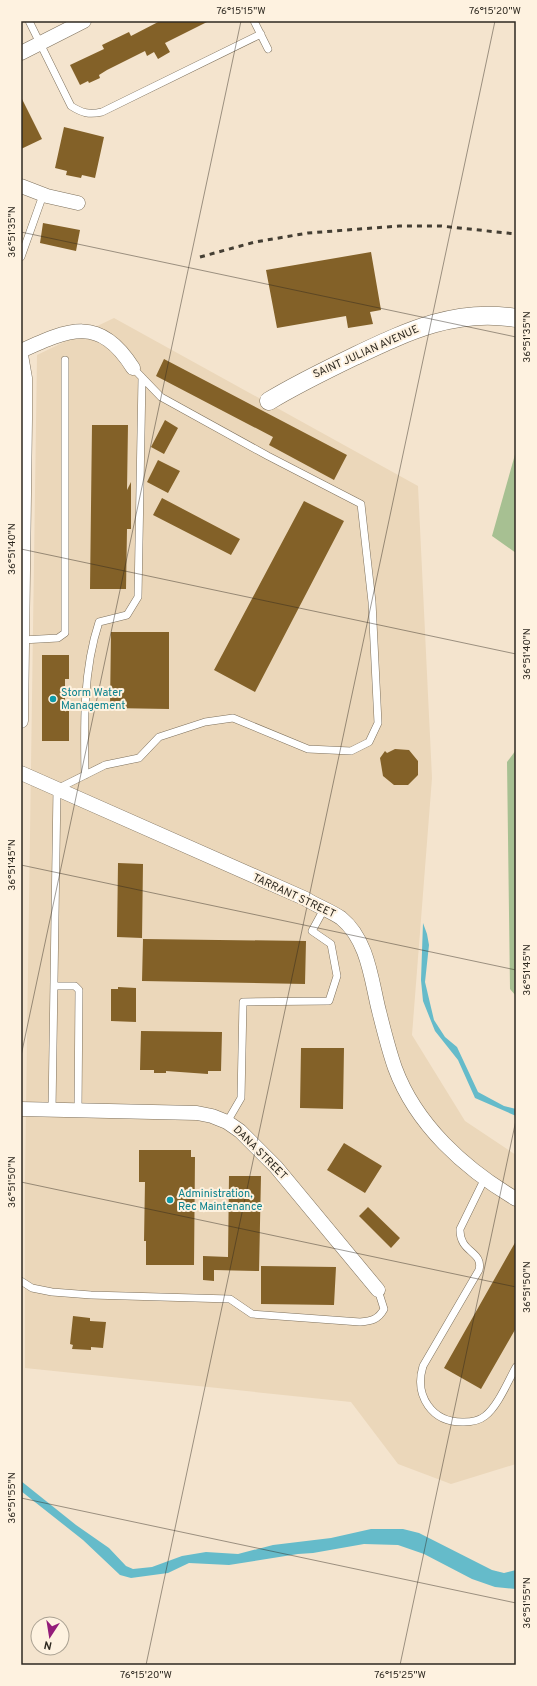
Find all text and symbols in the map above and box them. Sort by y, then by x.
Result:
text: 76°15'15"W [216,5,266,18]
text: 76°15'20"W [469,5,521,18]
text: 36°51'35"N [6,206,19,258]
text: 36°51'35"N [521,311,534,363]
street label: SAINT JULIAN AVENUE [311,322,421,382]
text: 36°51'40"N [6,523,19,575]
text: 36°51'40"N [521,628,534,680]
place label: Storm Water Management [61,686,126,713]
marker: Storm Water Management [48,694,58,704]
text: 36°51'45"N [6,839,19,891]
street label: TARRANT STREET [250,871,338,921]
text: 36°51'45"N [521,944,534,996]
street label: DANA STREET [230,1123,290,1183]
text: 36°51'50"N [6,1156,19,1208]
place label: Administration, Rec Maintenance [178,1187,263,1214]
marker: Administration, Rec Maintenance [165,1195,175,1205]
text: 36°51'50"N [521,1261,534,1313]
text: 36°51'55"N [6,1472,19,1524]
text: 36°51'55"N [521,1577,534,1629]
north arrow [30,1616,70,1656]
text: N [43,1637,53,1652]
text: 76°15'20"W [120,1669,172,1682]
text: 76°15'25"W [374,1669,426,1682]

